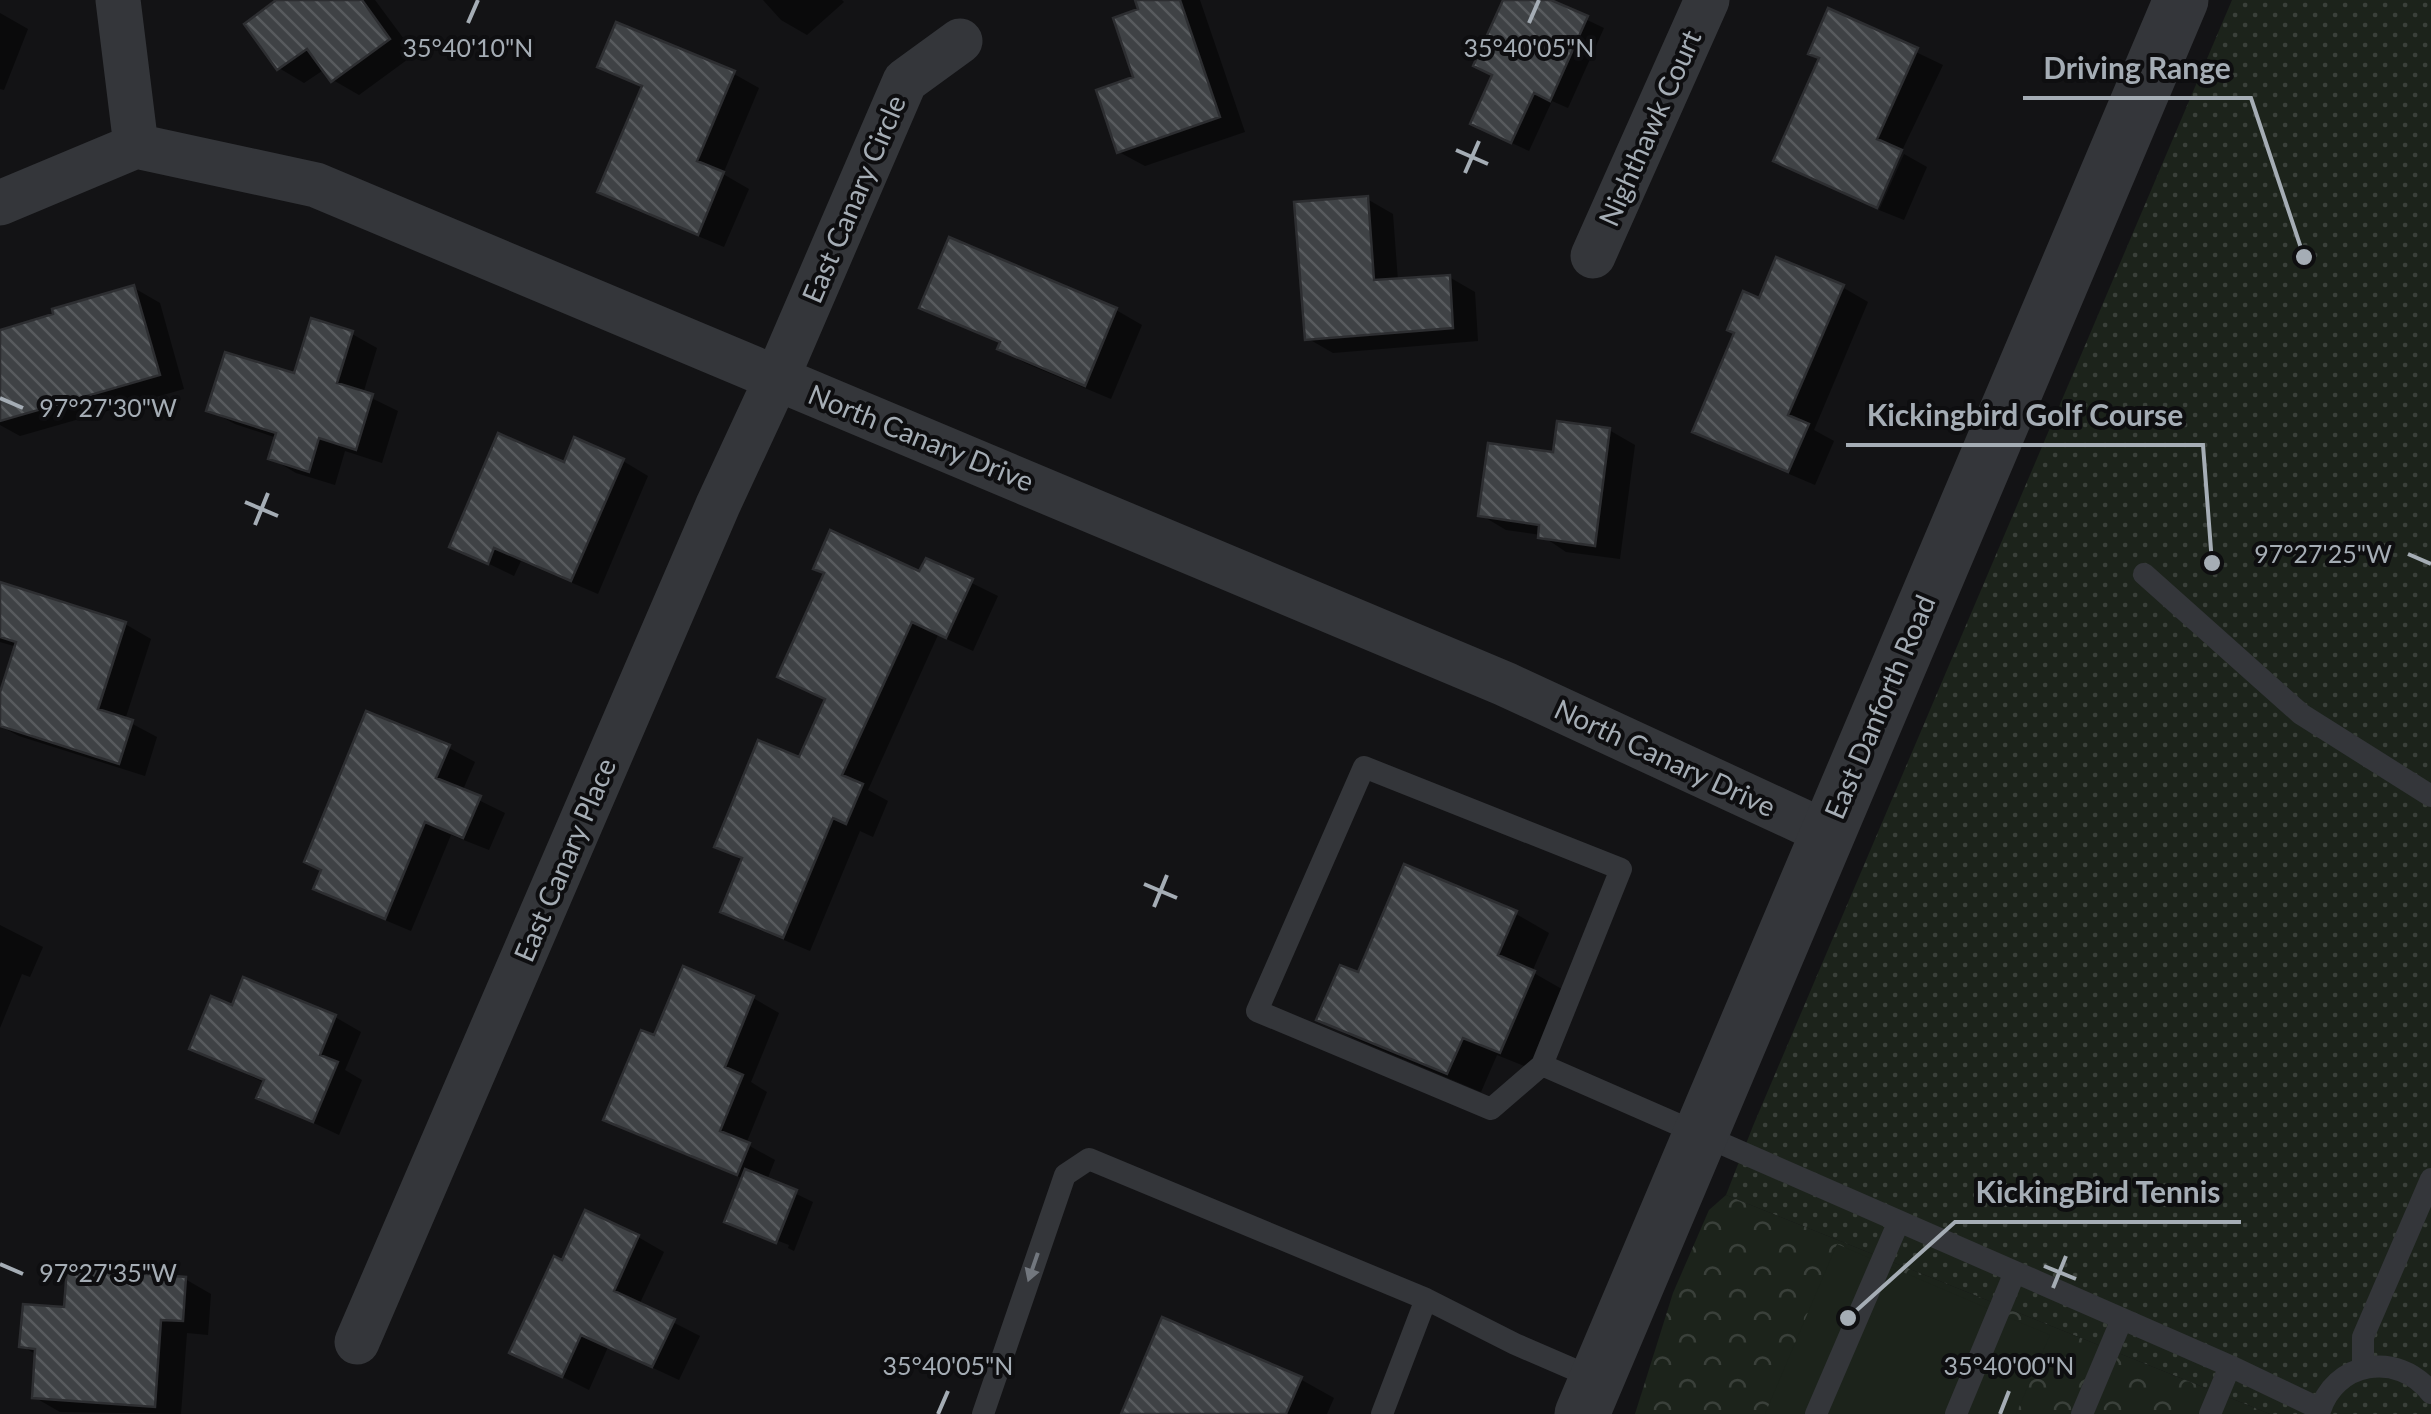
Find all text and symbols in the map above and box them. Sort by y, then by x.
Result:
street label: Nighthawk Court [1591,24,1708,231]
text: 35°40'10"N [403,32,533,62]
text: 35°40'05"N [1464,32,1594,62]
callout: Driving Range [2023,38,2251,98]
text: Driving Range [2043,49,2231,85]
street label: East Canary Circle [794,90,912,308]
street label: North Canary Drive [804,376,1039,498]
callout: Kickingbird Golf Course [1846,385,2203,445]
text: 97°27'30"W [39,392,177,422]
text: Kickingbird Golf Course [1867,396,2183,432]
text: 97°27'25"W [2254,538,2392,568]
street label: East Danforth Road [1817,590,1942,824]
street label: North Canary Drive [1550,691,1781,823]
street label: East Canary Place [506,753,622,966]
callout: KickingBird Tennis [1955,1162,2241,1222]
text: KickingBird Tennis [1975,1173,2221,1209]
one-way arrow [1025,1253,1040,1283]
text: 97°27'35"W [39,1257,177,1287]
text: 35°40'05"N [883,1350,1013,1380]
text: 35°40'00"N [1944,1350,2074,1380]

